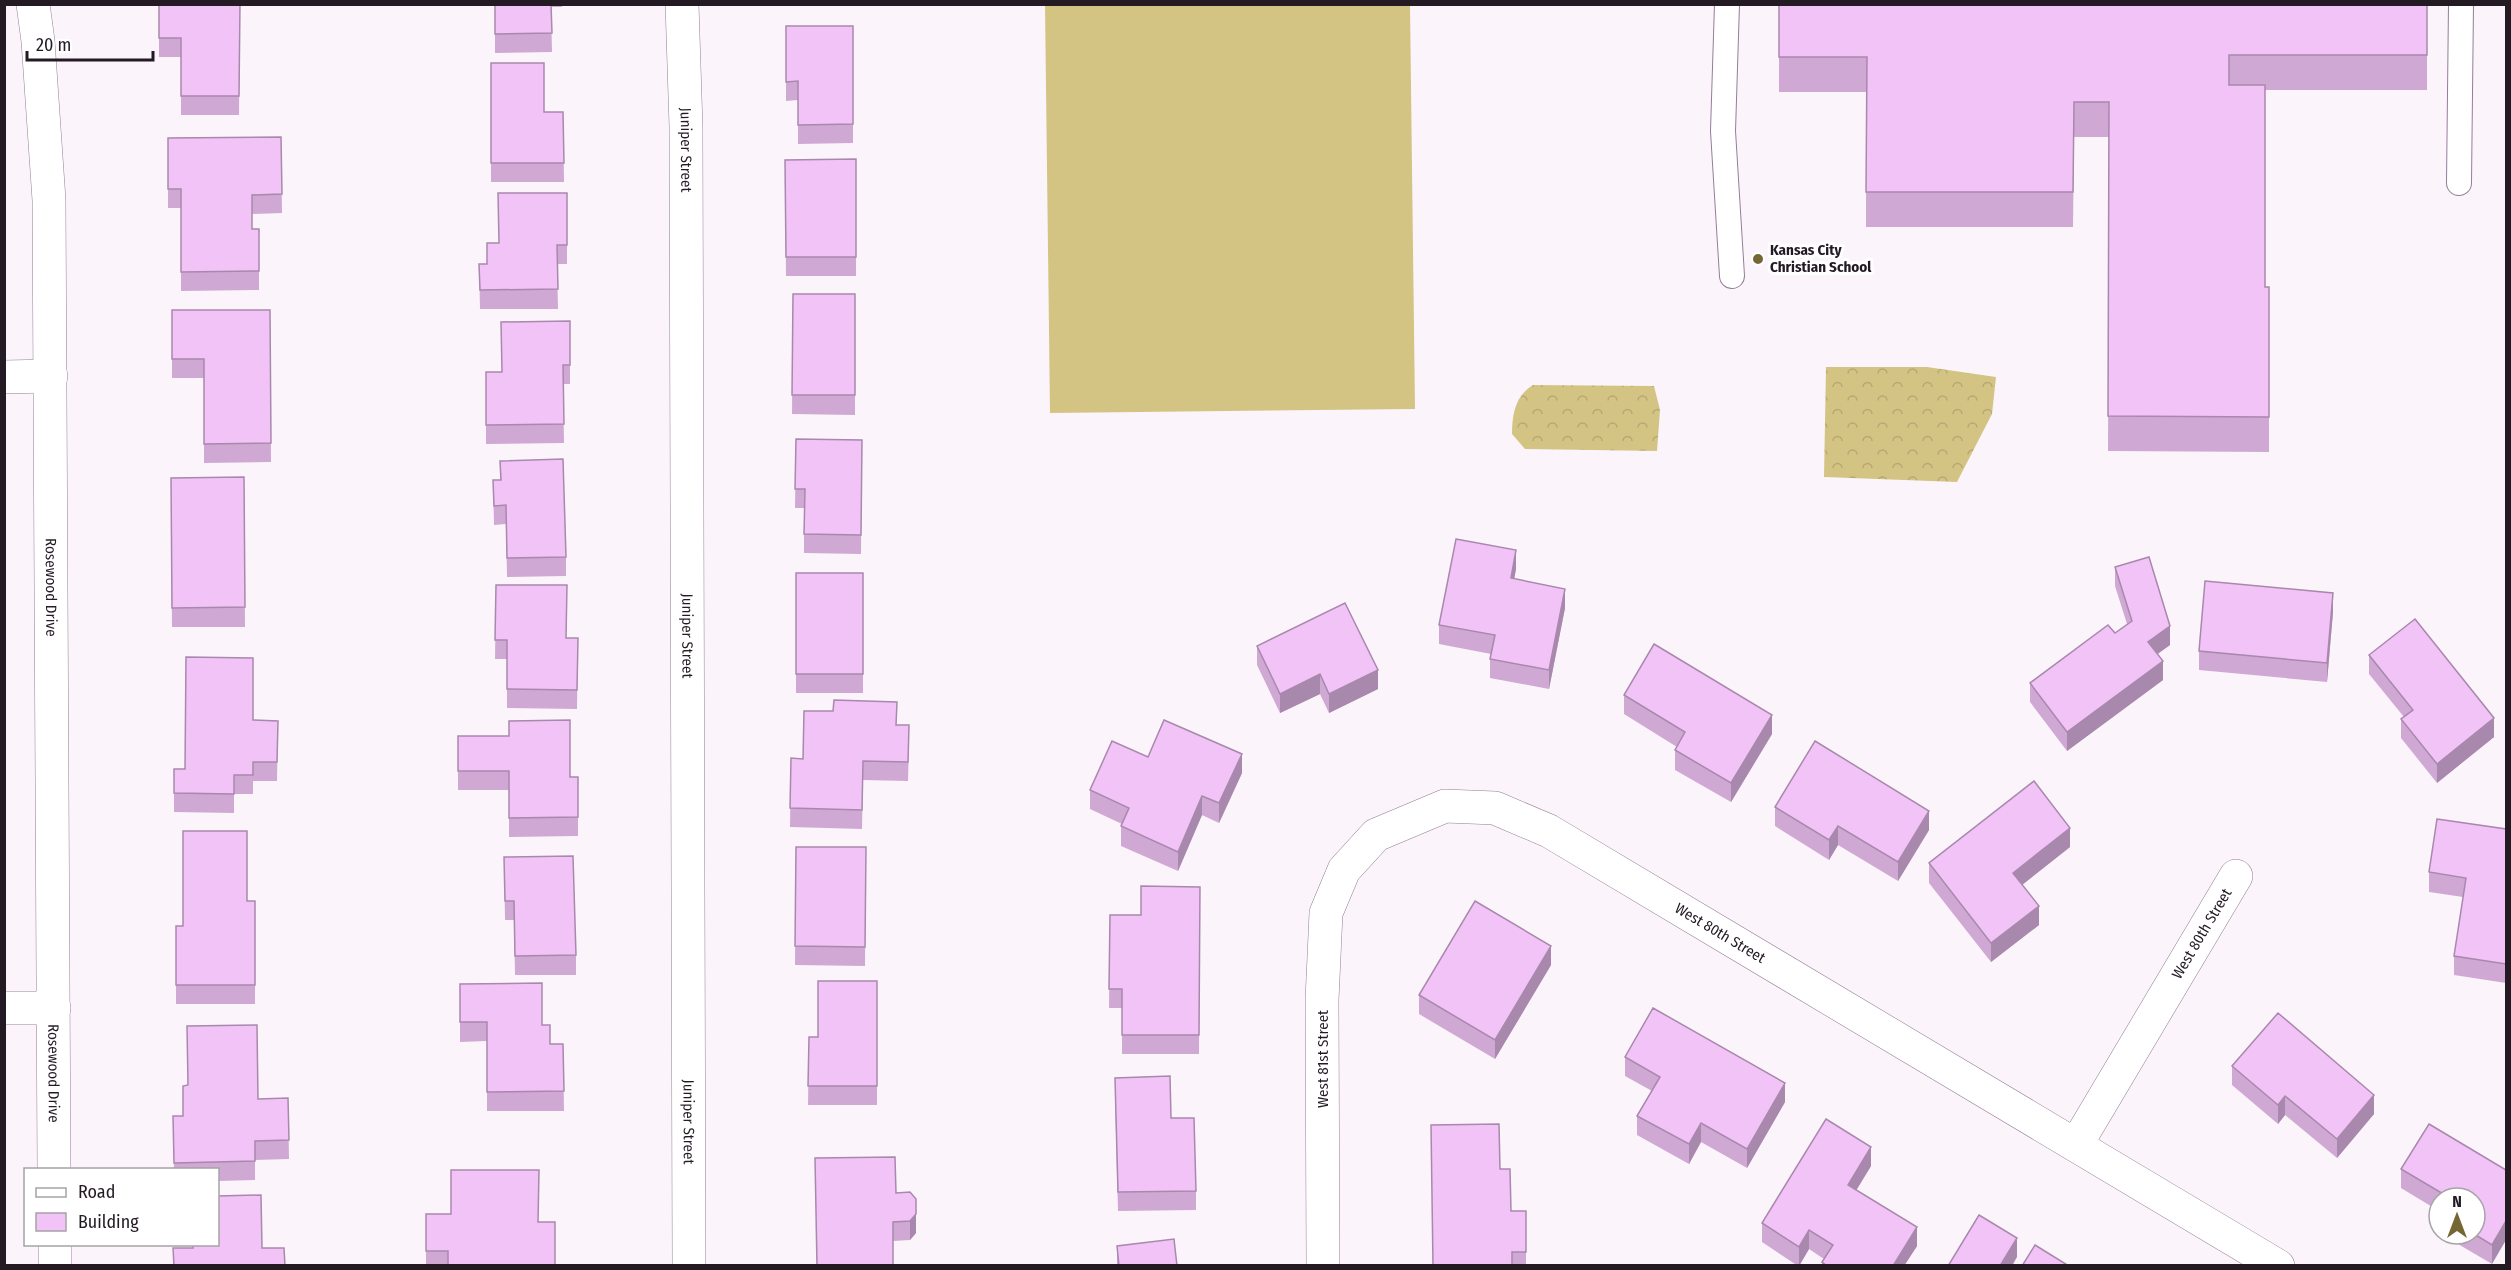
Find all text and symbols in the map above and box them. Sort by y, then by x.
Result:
scale bar [27,24,153,62]
text: 20 m [36,34,71,56]
street label: Juniper Street [676,107,695,192]
place label: Kansas City Christian School [1770,241,1872,276]
marker: Kansas City Christian School [1751,252,1765,266]
street label: Rosewood Drive [42,538,60,637]
street label: Juniper Street [678,594,696,678]
street label: West 80th Street [2168,885,2236,982]
street label: West 80th Street [1672,899,1769,967]
street label: West 81st Street [1314,1010,1332,1108]
street label: Rosewood Drive [44,1024,63,1123]
street label: Juniper Street [680,1080,698,1164]
legend [24,1168,219,1246]
text: Road [78,1181,115,1203]
north arrow [2427,1186,2487,1246]
text: N [2452,1192,2462,1211]
text: Building [78,1211,139,1233]

